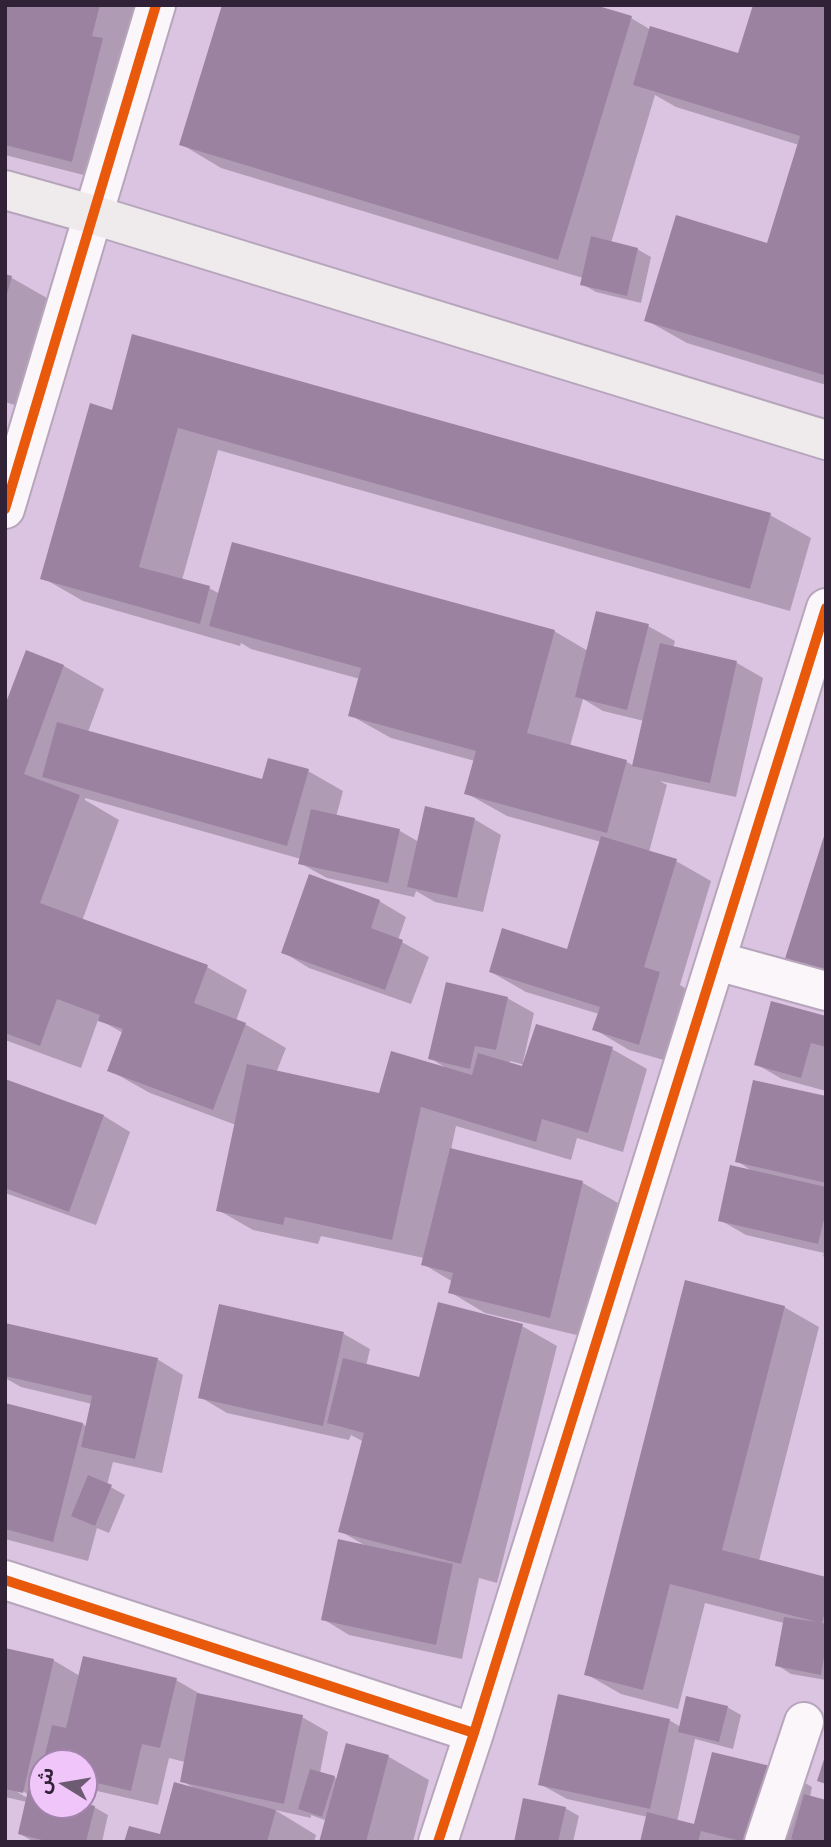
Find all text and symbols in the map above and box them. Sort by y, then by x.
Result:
north arrow [28,1749,98,1819]
text: ش [30,1765,58,1795]

